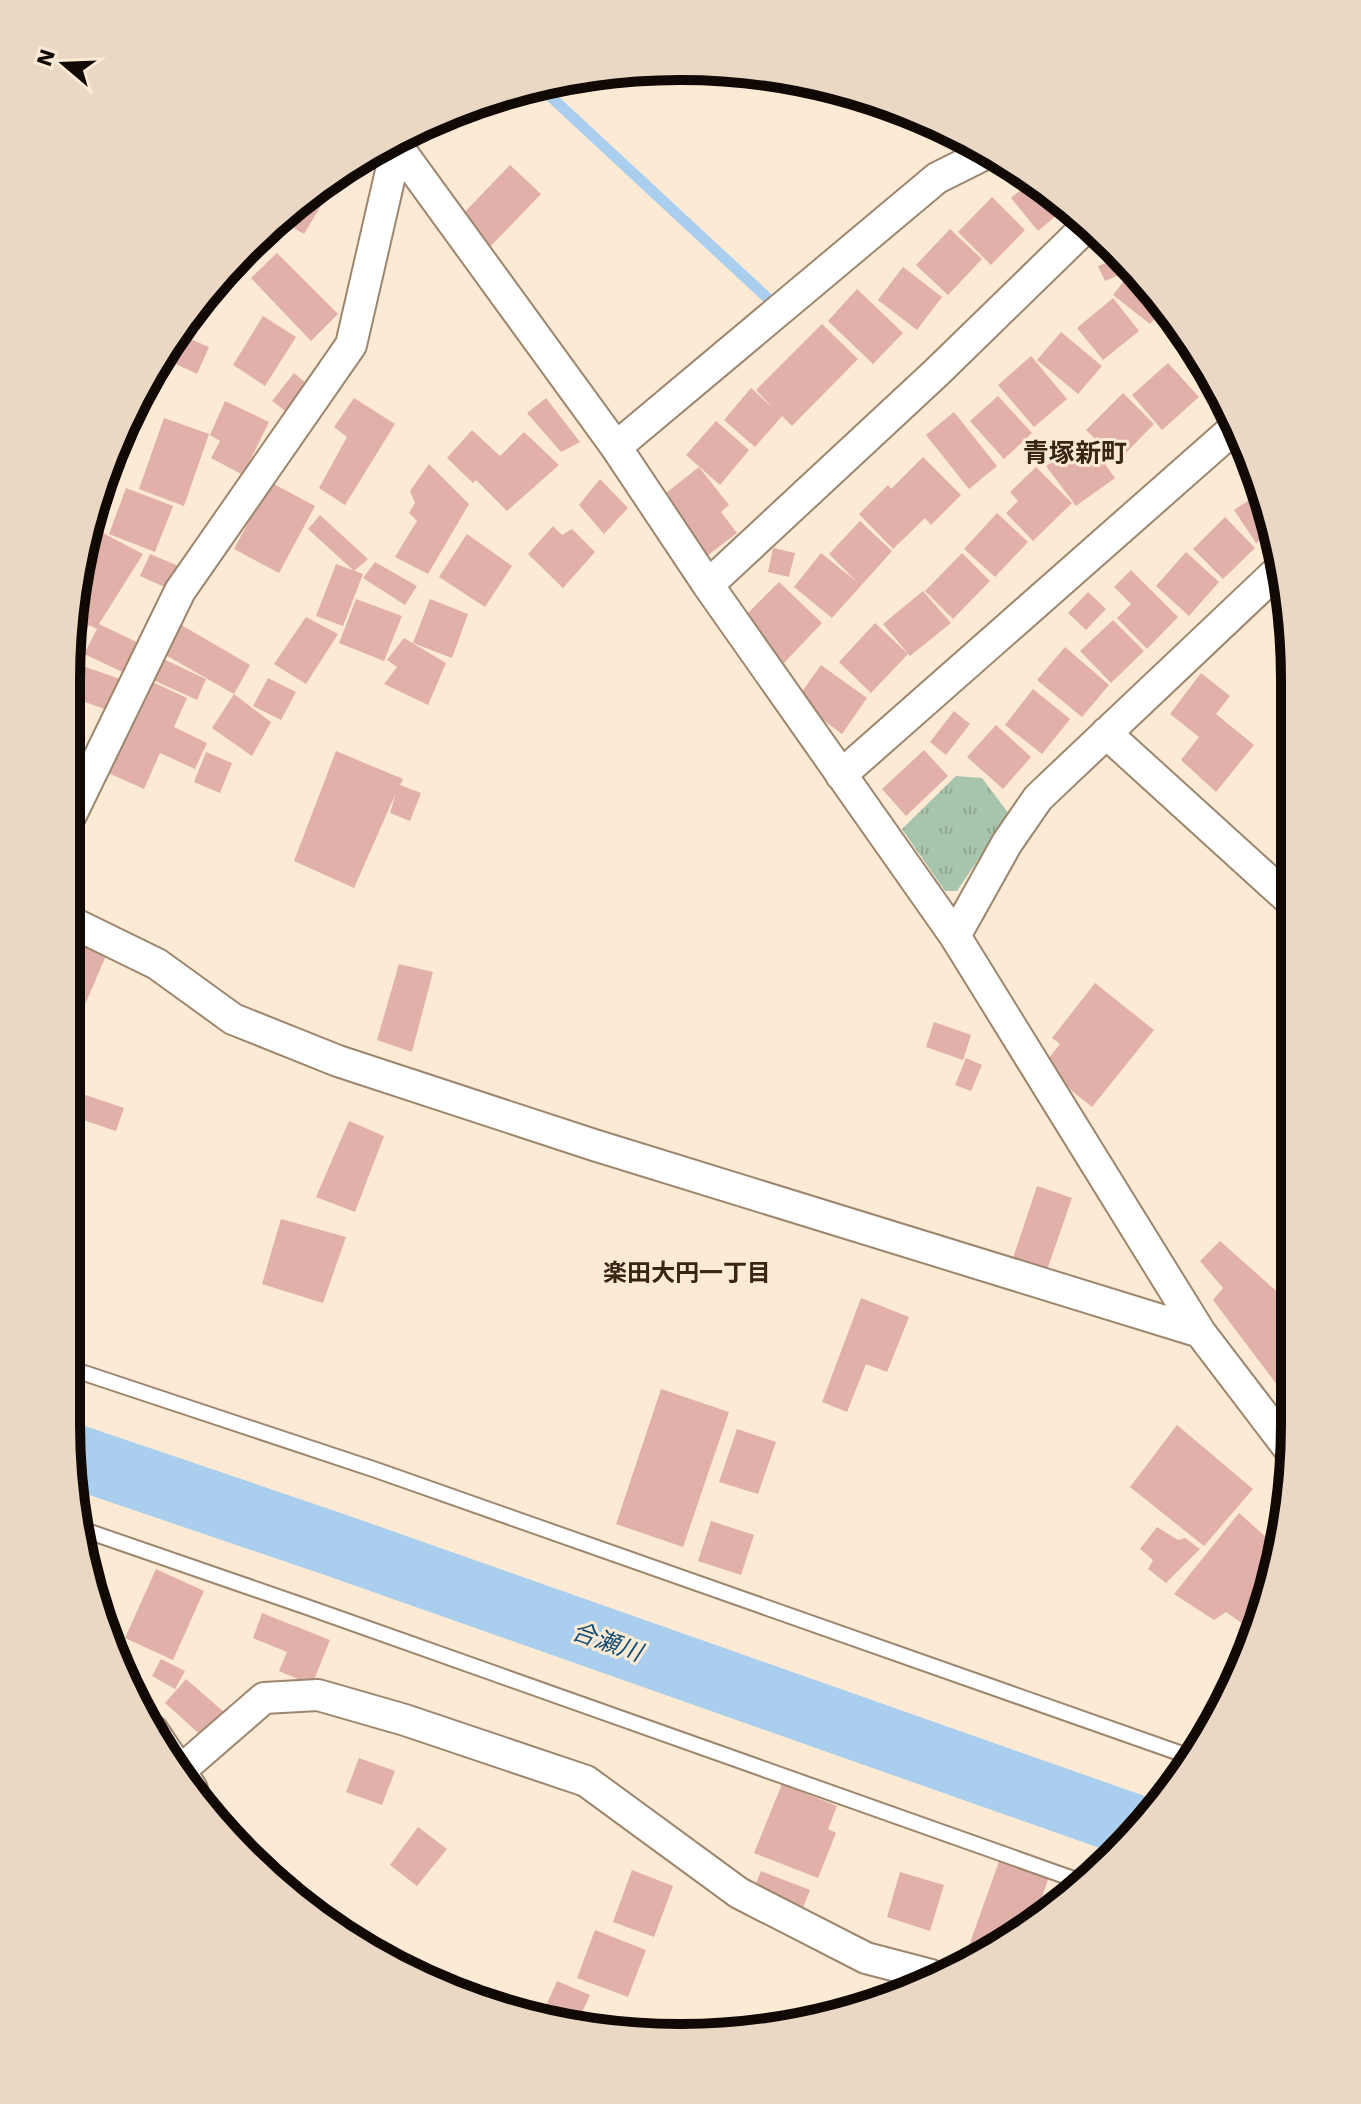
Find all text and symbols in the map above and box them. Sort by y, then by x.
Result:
north arrow [24,24,104,104]
text: N [31,46,60,69]
district label: 青塚新町 [1023,438,1127,468]
district label: 楽田大円一丁目 [603,1259,771,1287]
water label: 合瀬川 [568,1617,648,1668]

